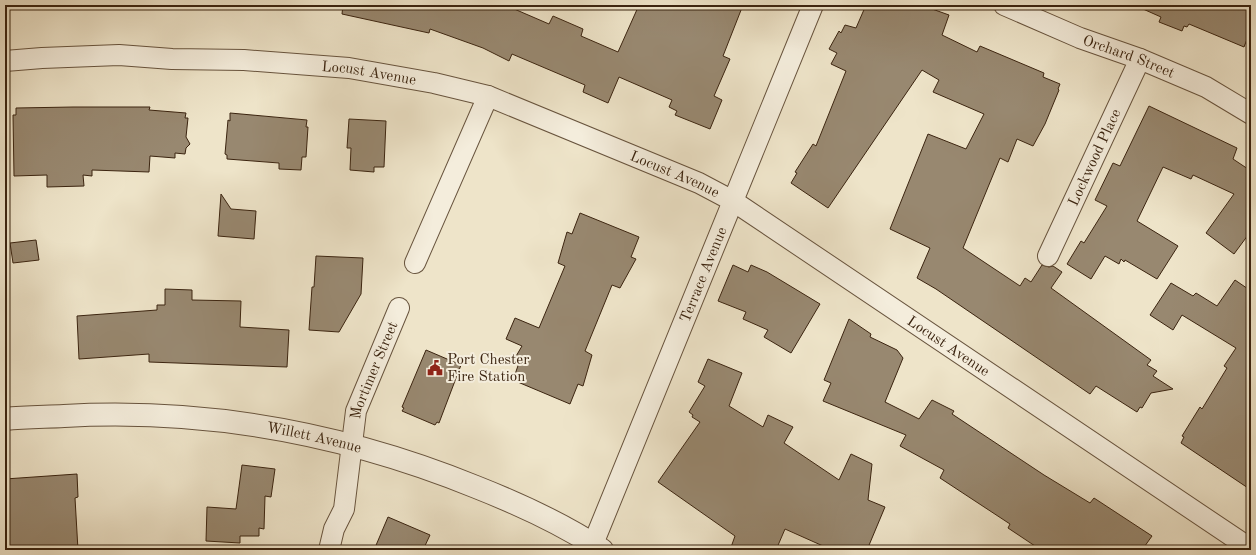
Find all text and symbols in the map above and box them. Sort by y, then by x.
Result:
street label: Orchard Street [1081,34,1176,82]
street label: Locust Avenue [321,60,417,89]
street label: Lockwood Place [1066,107,1125,209]
street label: Locust Avenue [628,149,721,201]
street label: Terrace Avenue [678,225,731,325]
street label: Locust Avenue [904,314,992,380]
street label: Mortimer Street [349,320,402,420]
place label: Port Chester Fire Station [447,353,529,385]
public building icon: Port Chester Fire Station [426,359,444,377]
street label: Willett Avenue [265,421,363,457]

